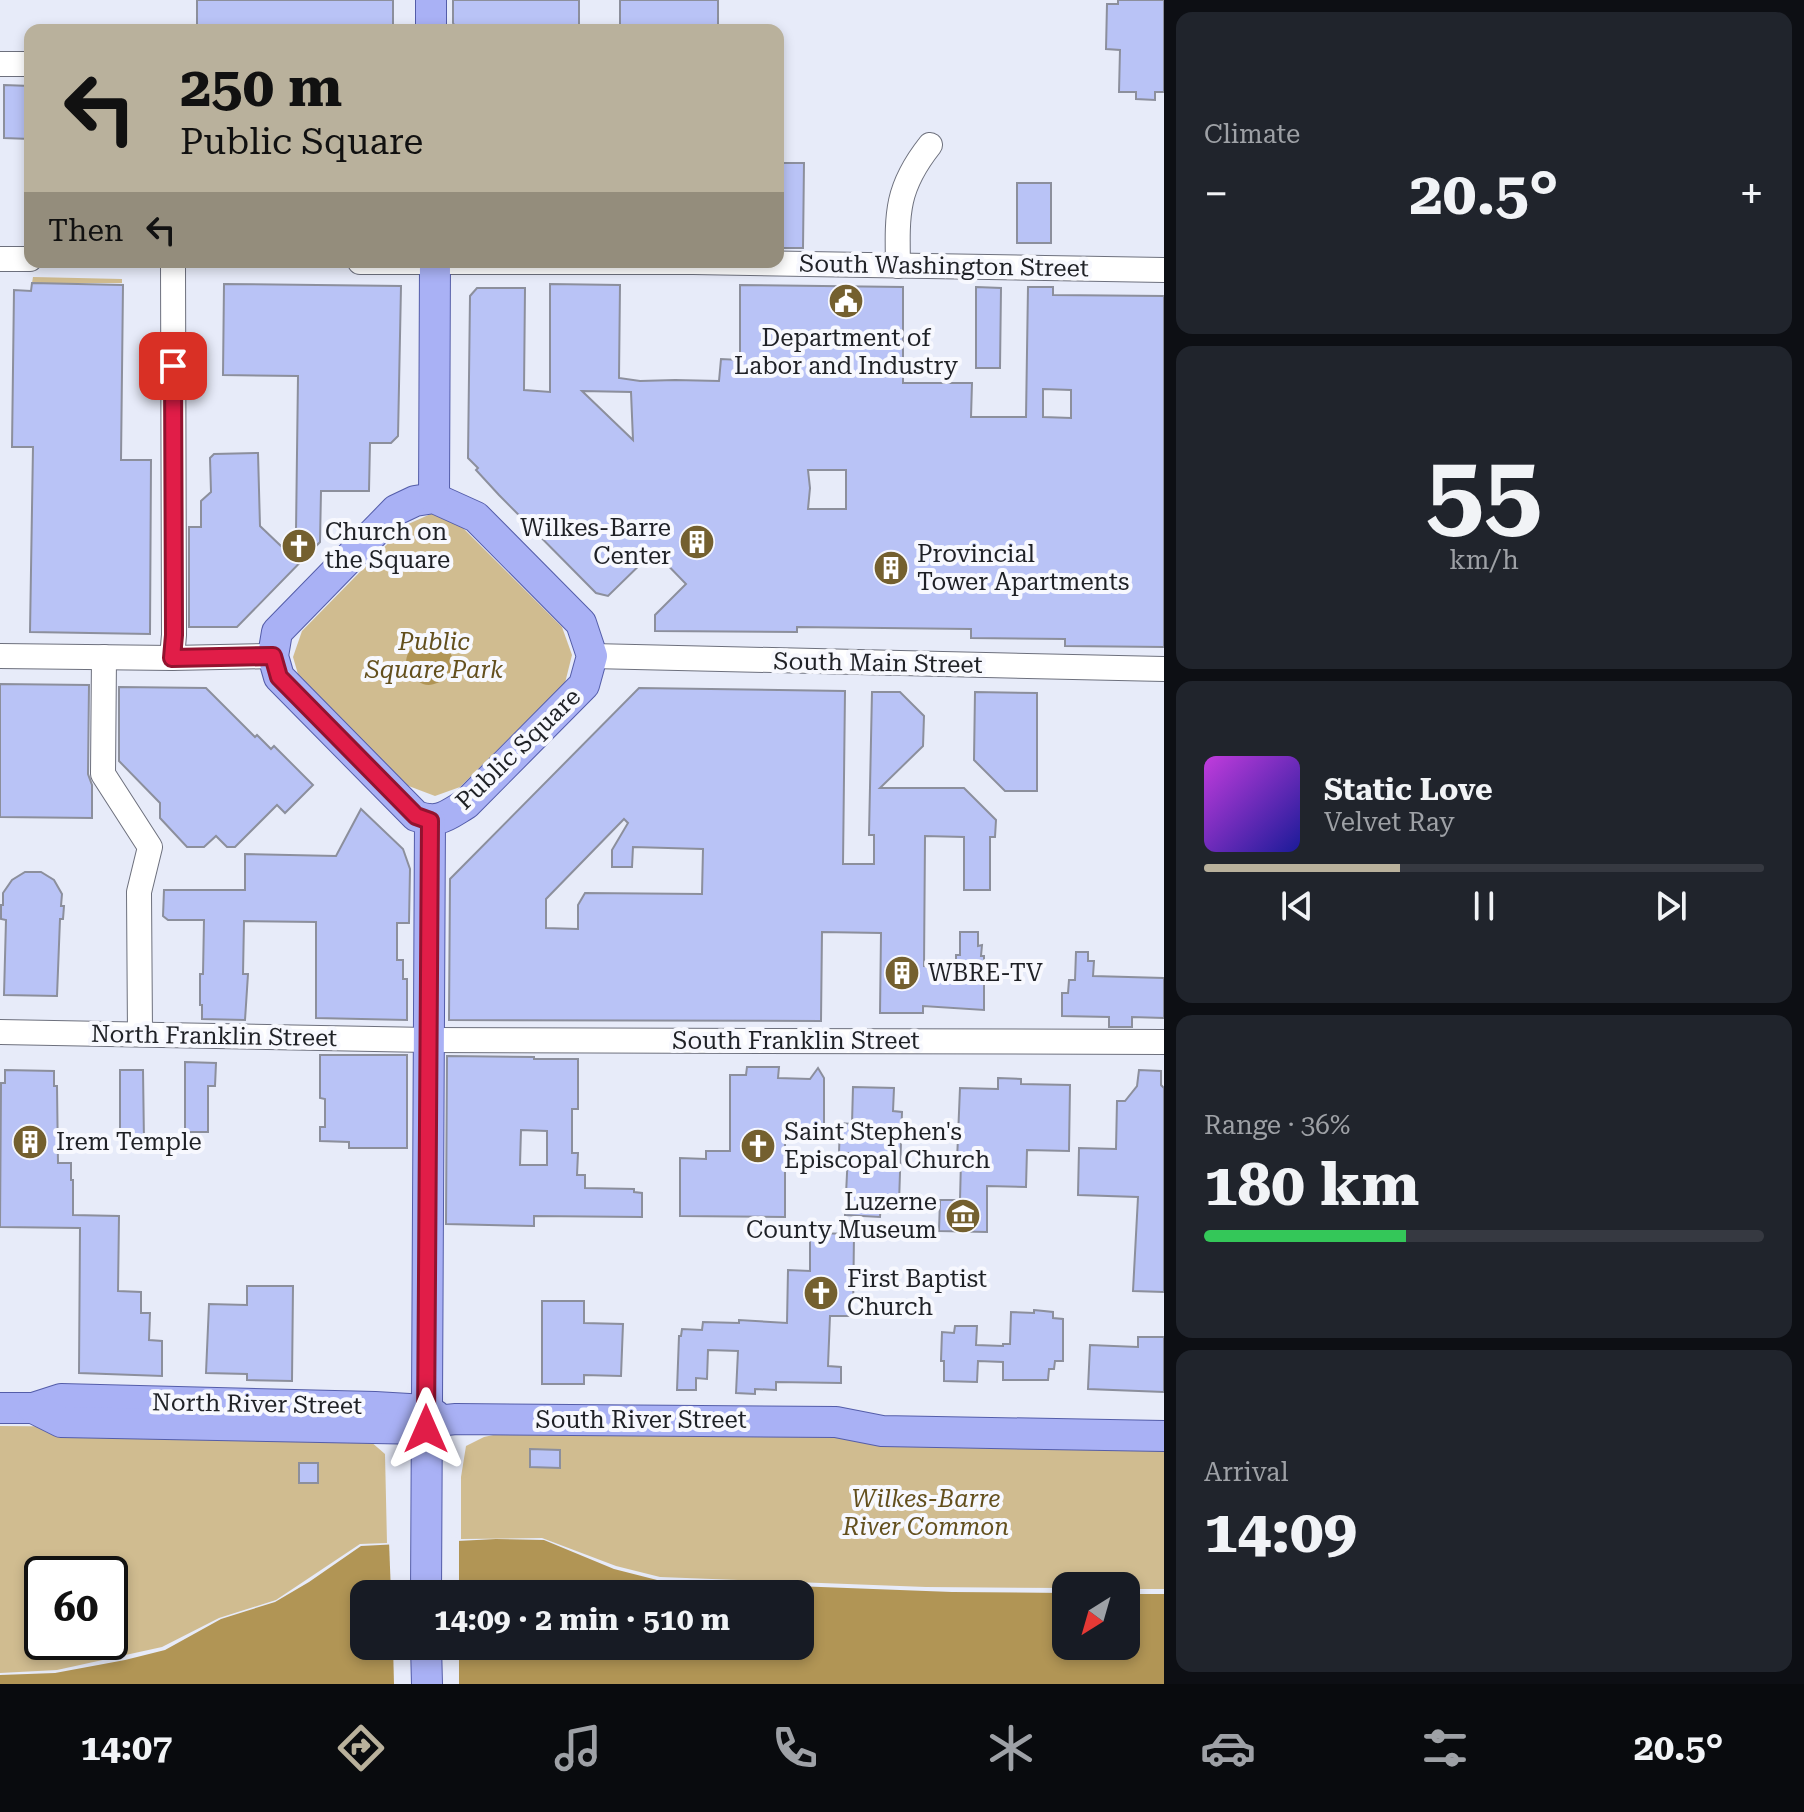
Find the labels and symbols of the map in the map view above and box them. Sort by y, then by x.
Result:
street label: South Washington Street [799,249,1089,283]
public building icon: Department of Labor and Industry [827,282,865,320]
place label: Department of Labor and Industry [734,324,959,380]
pin [139,332,207,400]
place label: Wilkes-Barre Center [520,514,671,570]
place label: Church on the Square [325,518,450,574]
building icon: Wilkes-Barre Center [678,523,716,561]
church icon: Church on the Square [280,527,318,565]
place label: Provincial Tower Apartments [917,540,1129,596]
building icon: Provincial Tower Apartments [872,549,910,587]
park label: Public Square Park [364,628,503,684]
street label: South Main Street [773,647,983,679]
street label: Public Square [450,683,586,815]
building icon: WBRE-TV [883,954,921,992]
place label: WBRE-TV [928,959,1043,987]
street label: North Franklin Street [91,1020,337,1052]
street label: South Franklin Street [672,1027,920,1055]
place label: Saint Stephen's Episcopal Church [784,1118,990,1174]
building icon: Irem Temple [11,1123,49,1161]
church icon: Saint Stephen's Episcopal Church [739,1127,777,1165]
place label: Irem Temple [56,1128,202,1156]
place label: Luzerne County Museum [746,1188,937,1244]
museum icon: Luzerne County Museum [944,1197,982,1235]
place label: First Baptist Church [847,1265,987,1321]
church icon: First Baptist Church [802,1274,840,1312]
position arrow [384,1387,468,1471]
street label: North River Street [152,1388,362,1420]
street label: South River Street [535,1406,747,1434]
park label: Wilkes-Barre River Common [842,1485,1009,1541]
speed limit sign: 60 [24,1556,128,1660]
north arrow [1052,1572,1140,1660]

